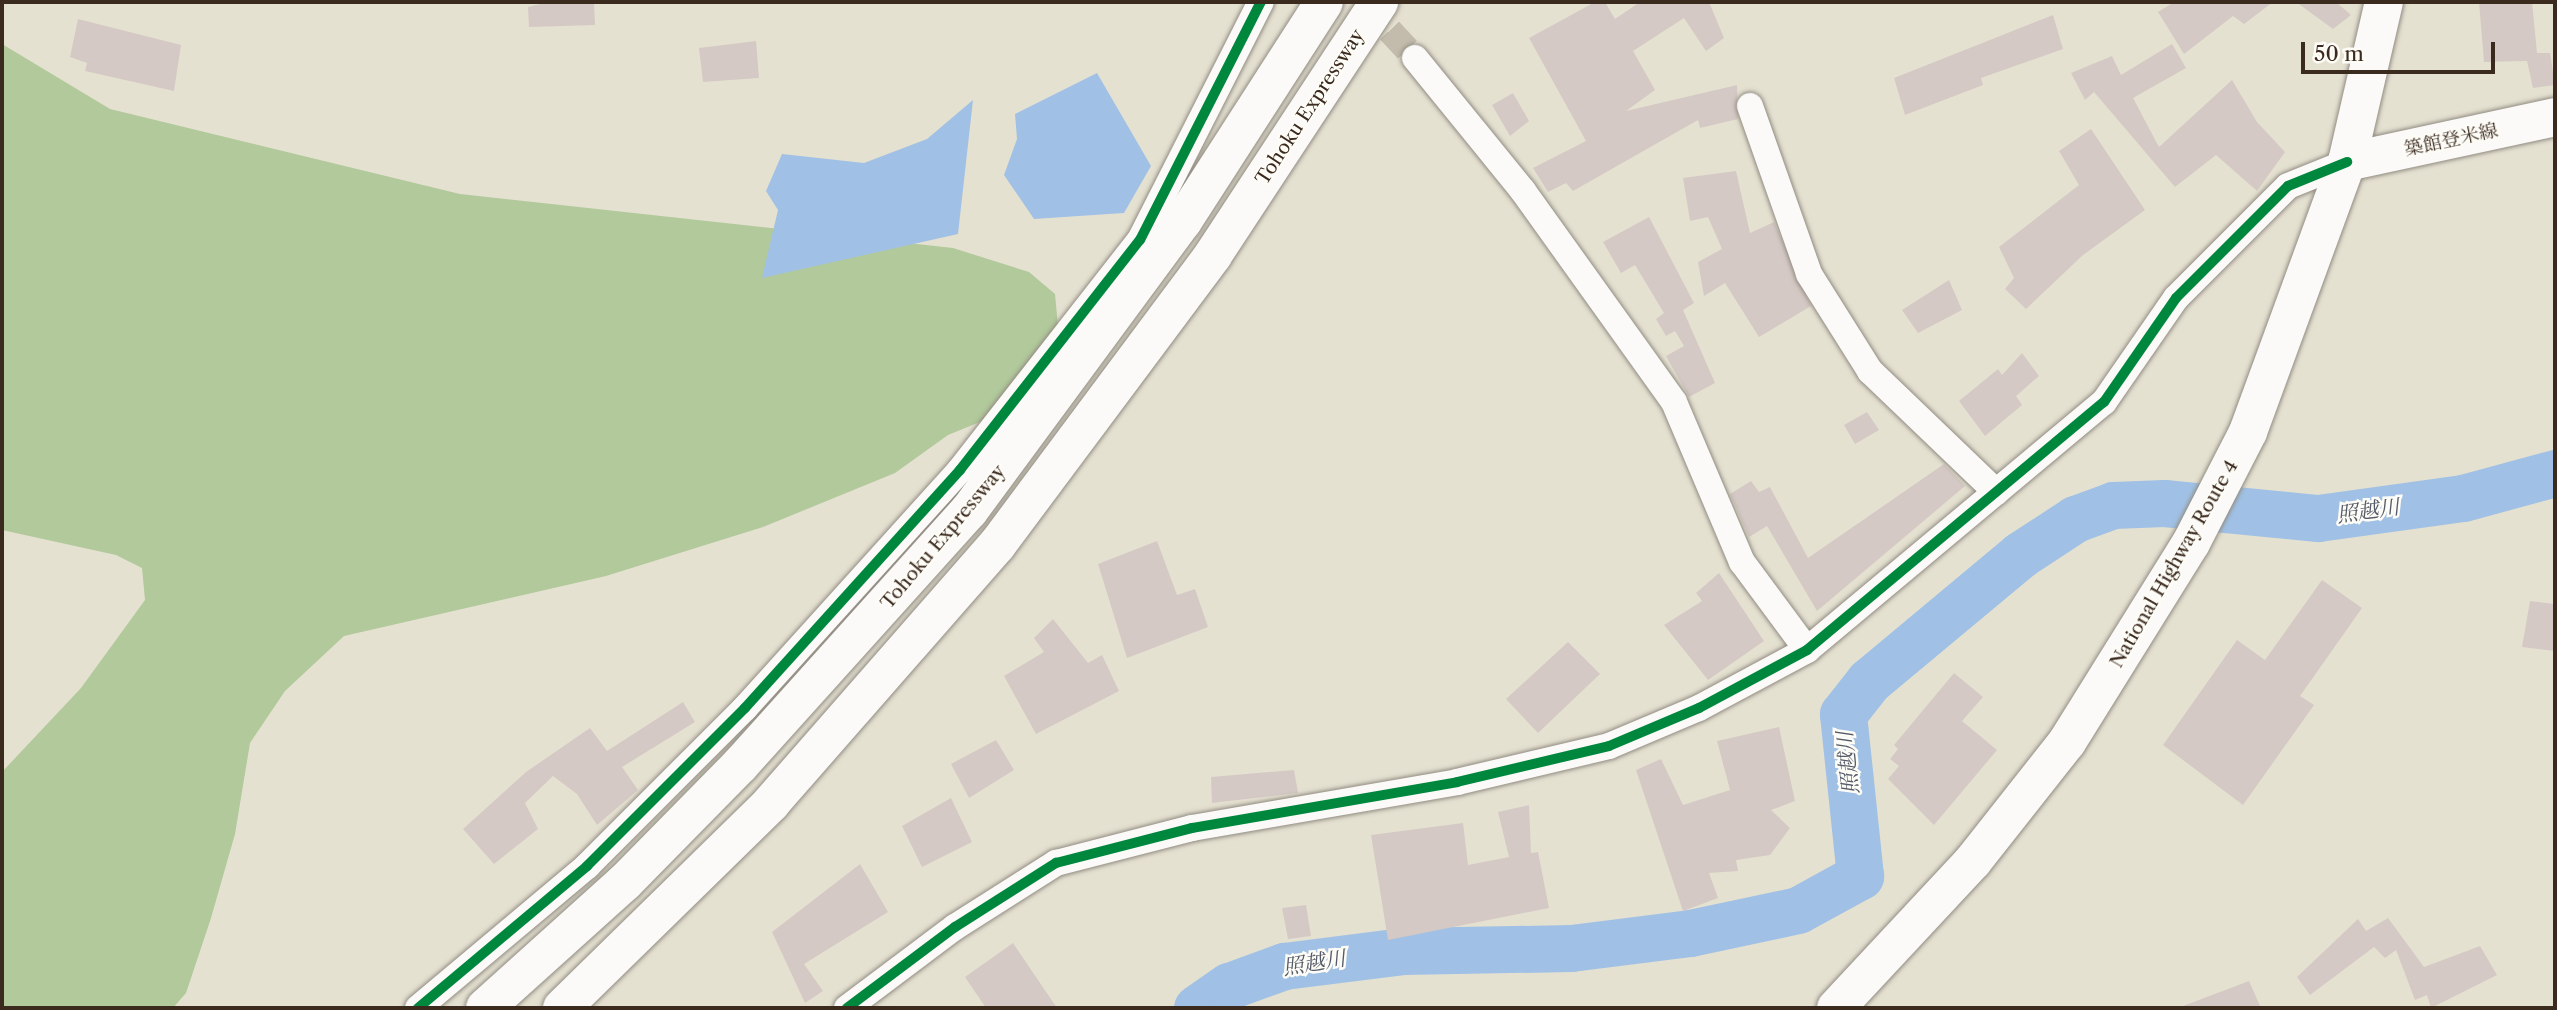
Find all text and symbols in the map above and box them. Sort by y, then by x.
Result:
street label: Tohoku Expressway [1251,25,1369,189]
scale bar [2305,28,2499,72]
text: 50 m [2314,41,2364,66]
street label: 築館登米線 [2402,119,2500,161]
street label: National Highway Route 4 [2105,456,2243,672]
street label: Tohoku Expressway [876,460,1010,614]
water label: 照越川 [2335,494,2401,528]
water label: 照越川 [1832,730,1864,796]
water label: 照越川 [1281,946,1347,980]

